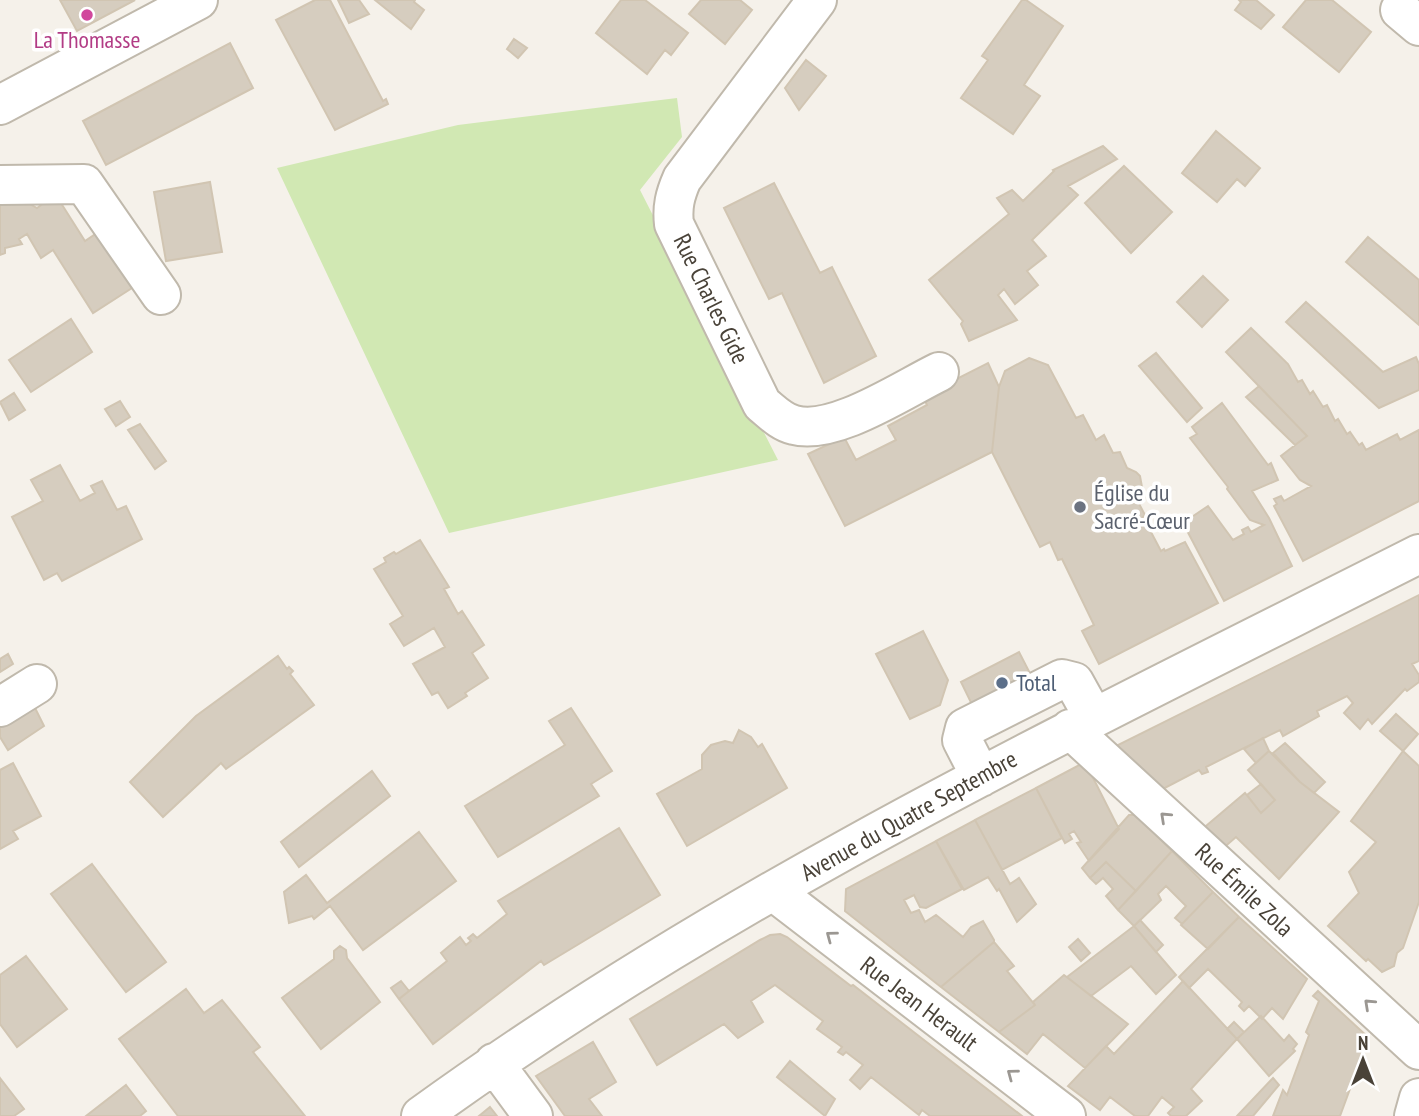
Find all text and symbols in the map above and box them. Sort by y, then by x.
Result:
marker: La Thomasse [79,7,95,23]
place label: La Thomasse [34,24,140,55]
street label: Rue Charles Gide [667,229,756,369]
place label: Église du Sacré-Cœur [1094,477,1190,536]
marker: Église du Sacré-Cœur [1072,499,1088,515]
place label: Total [1016,667,1057,698]
marker: Total [994,675,1010,691]
street label: Avenue du Quatre Septembre [795,743,1022,888]
one-way arrow [1160,813,1173,825]
street label: Rue Émile Zola [1189,836,1300,943]
one-way arrow [827,932,839,945]
street label: Rue Jean Herault [854,949,985,1058]
one-way arrow [1364,1000,1377,1012]
north arrow [1328,1025,1398,1095]
text: N [1358,1031,1368,1055]
one-way arrow [1007,1070,1020,1083]

